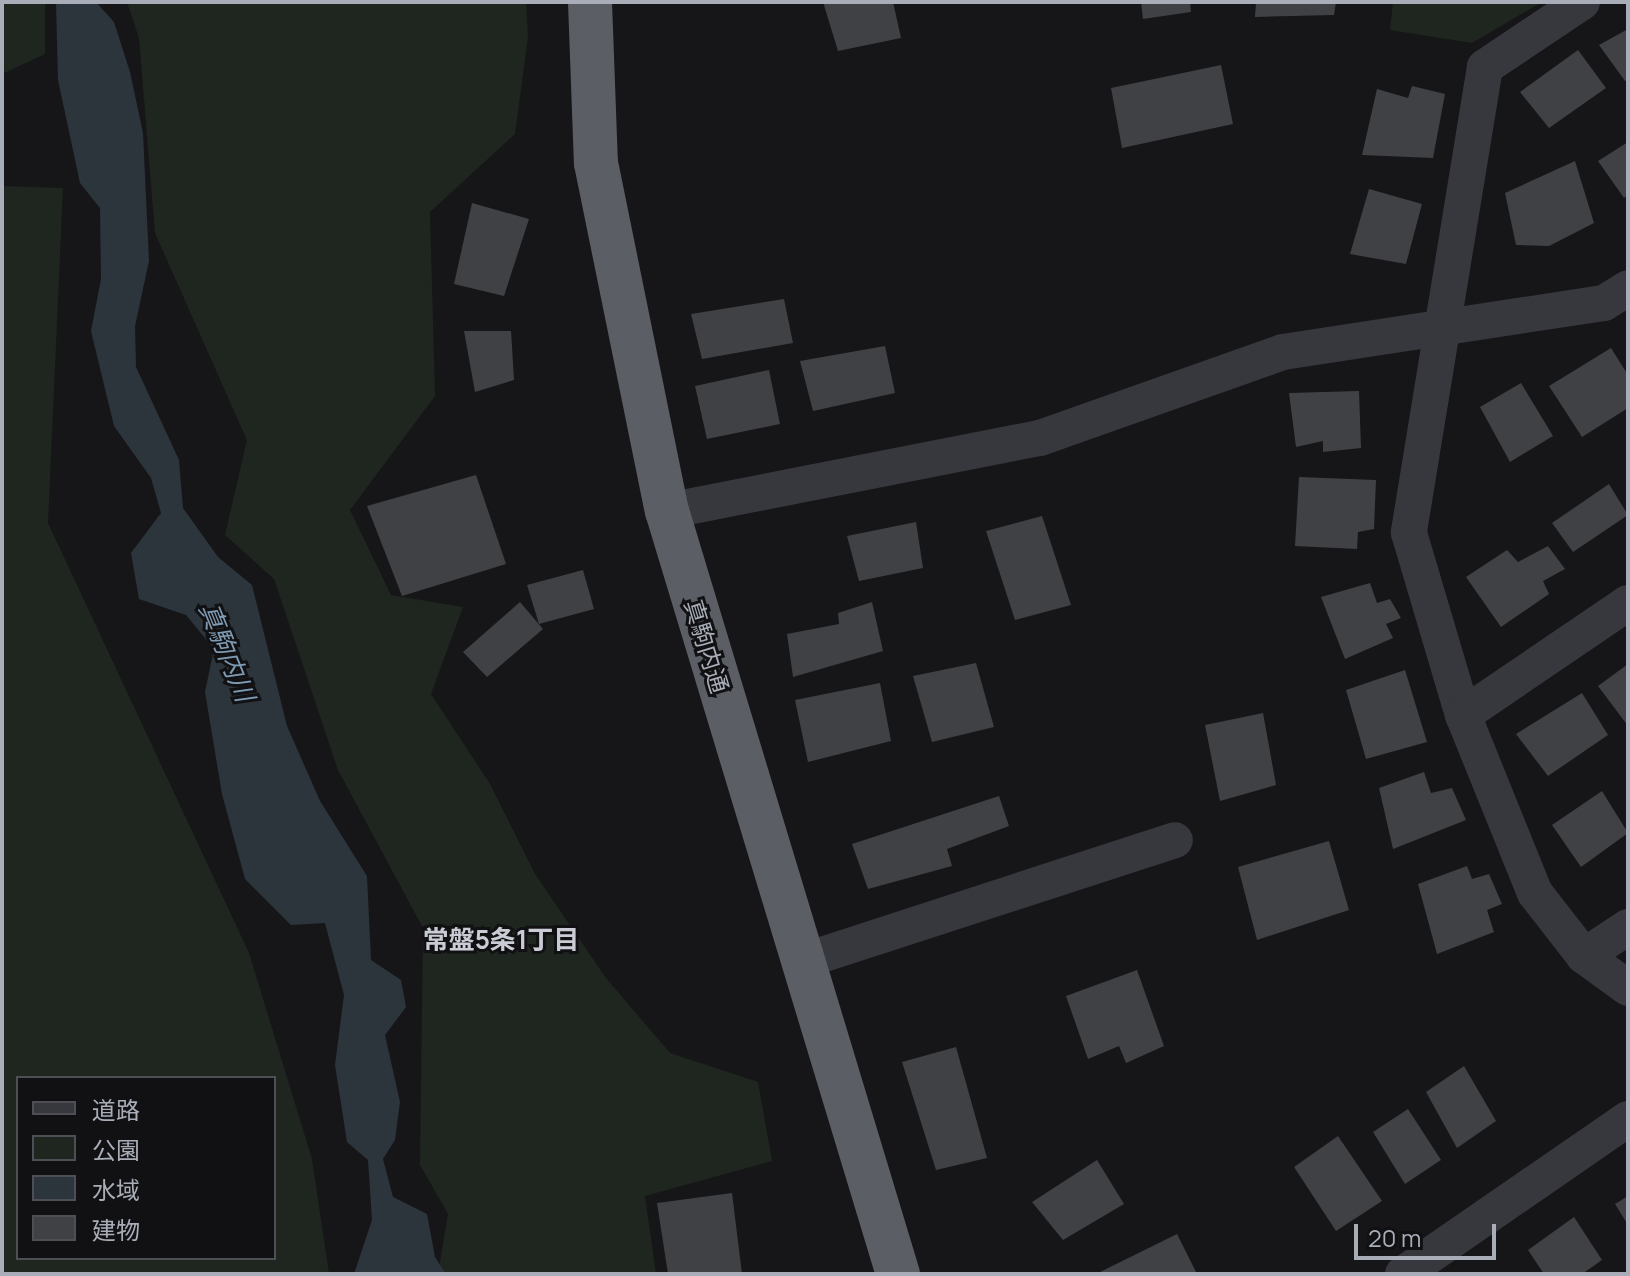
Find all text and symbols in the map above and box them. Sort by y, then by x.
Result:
street label: 真駒内通 [679,596,735,696]
water label: 真駒内川 [193,598,261,706]
district label: 常盤5条1丁目 [423,924,579,956]
legend [16,1076,276,1260]
text: 道路 [92,1093,140,1126]
text: 公園 [92,1133,140,1166]
text: 水域 [92,1173,140,1206]
scale bar [1358,1208,1500,1258]
text: 建物 [92,1213,140,1246]
text: 20 m [1368,1221,1421,1254]

